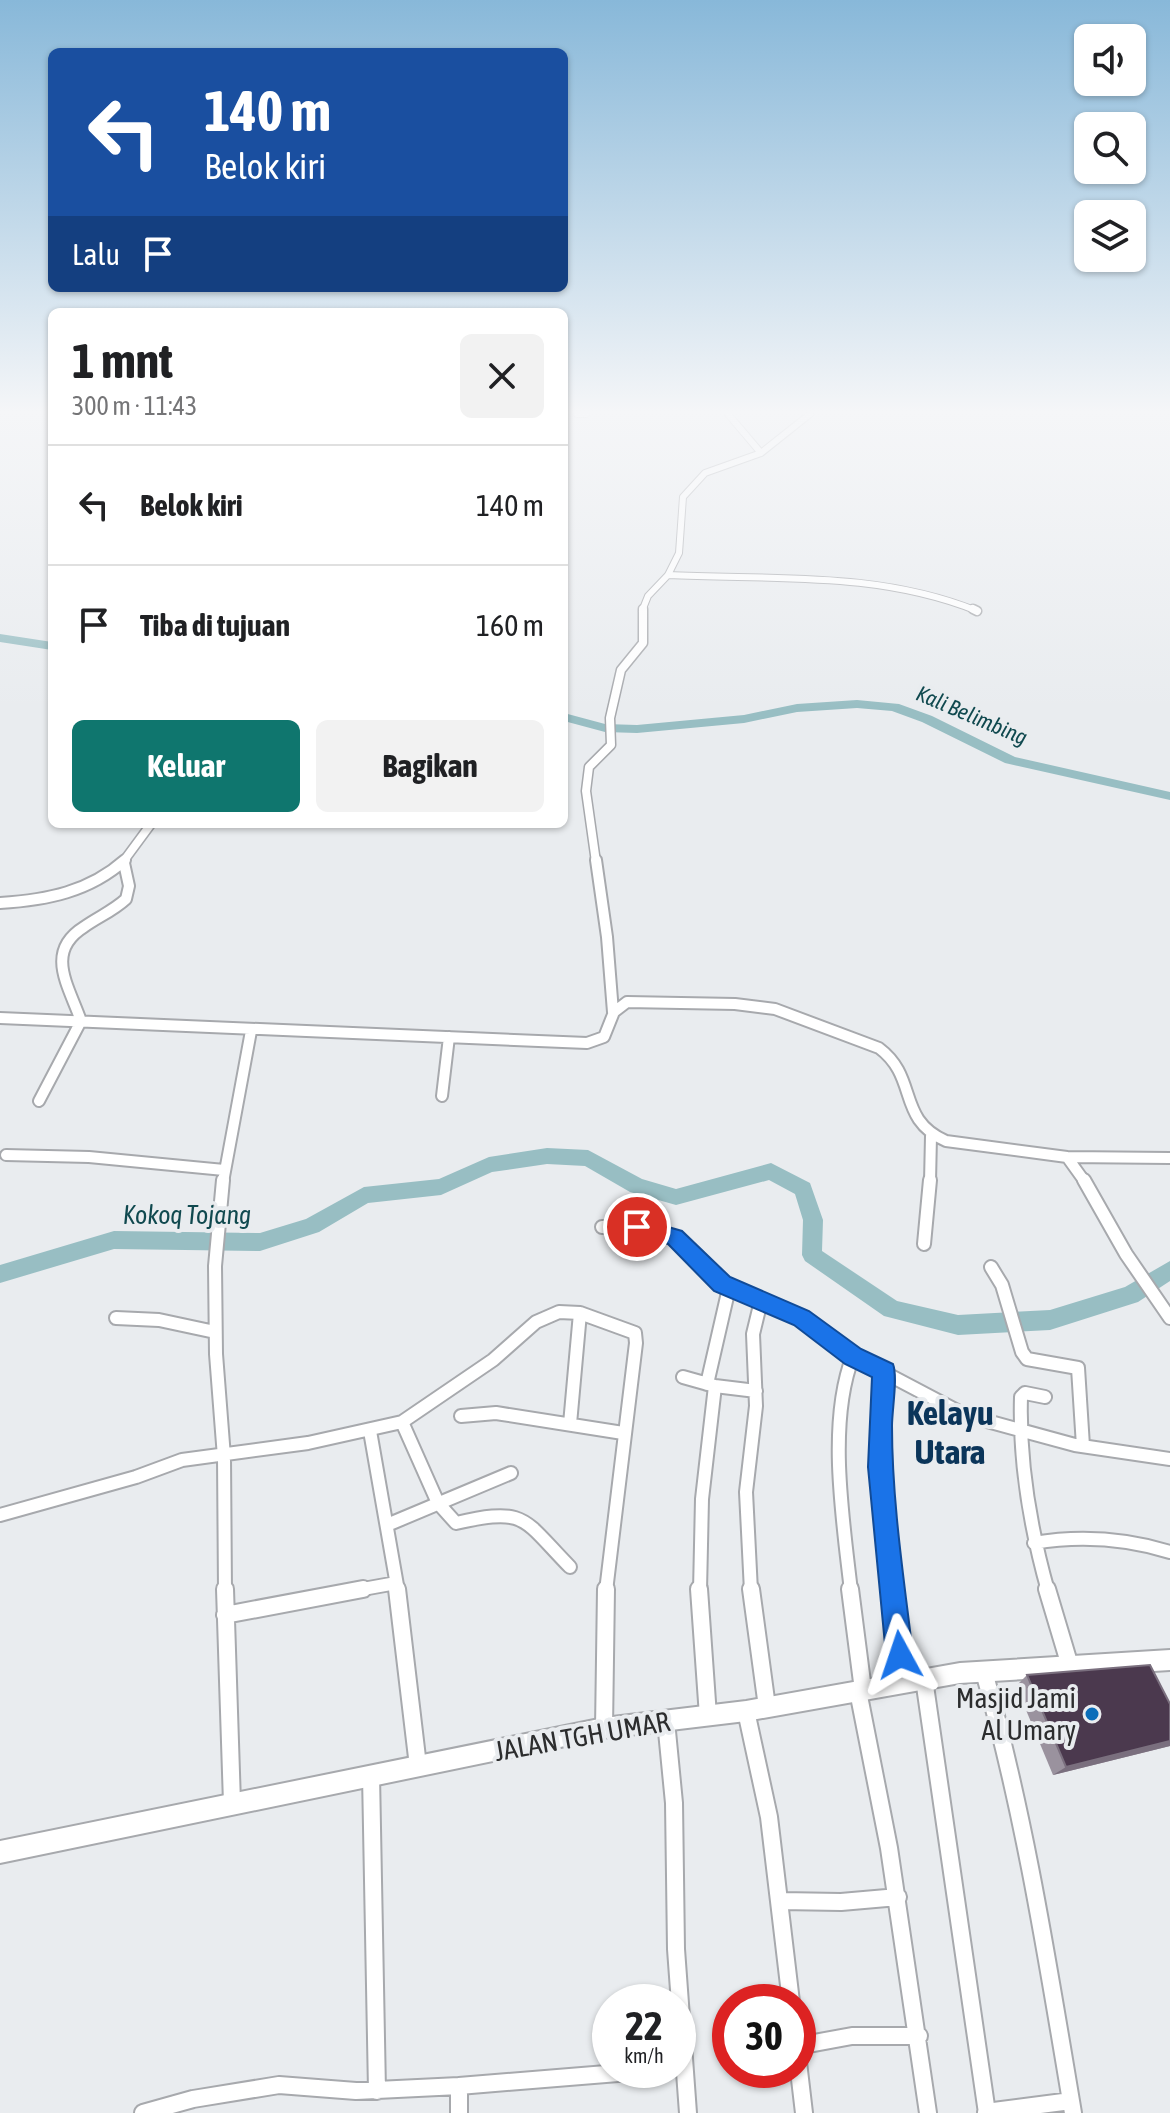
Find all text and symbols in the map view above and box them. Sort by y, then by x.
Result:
map controls [1074,24,1146,272]
button: sound [1074,24,1146,96]
text: 140 m [204,79,331,143]
icon: left [72,80,176,184]
button: search [1074,112,1146,184]
text: Belok kiri [204,145,326,187]
button: layers [1074,200,1146,272]
icon: arrive [136,232,180,276]
text: Lalu [72,237,120,271]
text: 1 mnt [72,333,173,388]
button: close [460,334,544,418]
text: 300 m · 11:43 [72,391,197,421]
icon: left [72,483,116,527]
text: Belok kiri [140,488,243,522]
text: 140 m [476,488,544,522]
icon: arrive [72,603,116,647]
text: Tiba di tujuan [140,608,290,642]
text: 160 m [476,608,544,642]
water label: Kali Belimbing [913,680,1031,750]
button: Keluar [72,720,300,812]
button: Bagikan [316,720,544,812]
pin [603,1193,671,1261]
water label: Kokoq Tojang [123,1200,251,1230]
icon: arrive [615,1205,659,1249]
district label: Kelayu Utara [907,1393,993,1471]
position arrow [858,1613,942,1697]
place label: Masjid Jami Al Umary [956,1682,1076,1746]
street label: JALAN TGH UMAR [492,1705,672,1767]
marker: Masjid Jami Al Umary [1083,1705,1101,1723]
speed limit sign: 30 [712,1984,816,2088]
text: 22 [625,2003,663,2048]
text: km/h [624,2044,664,2067]

